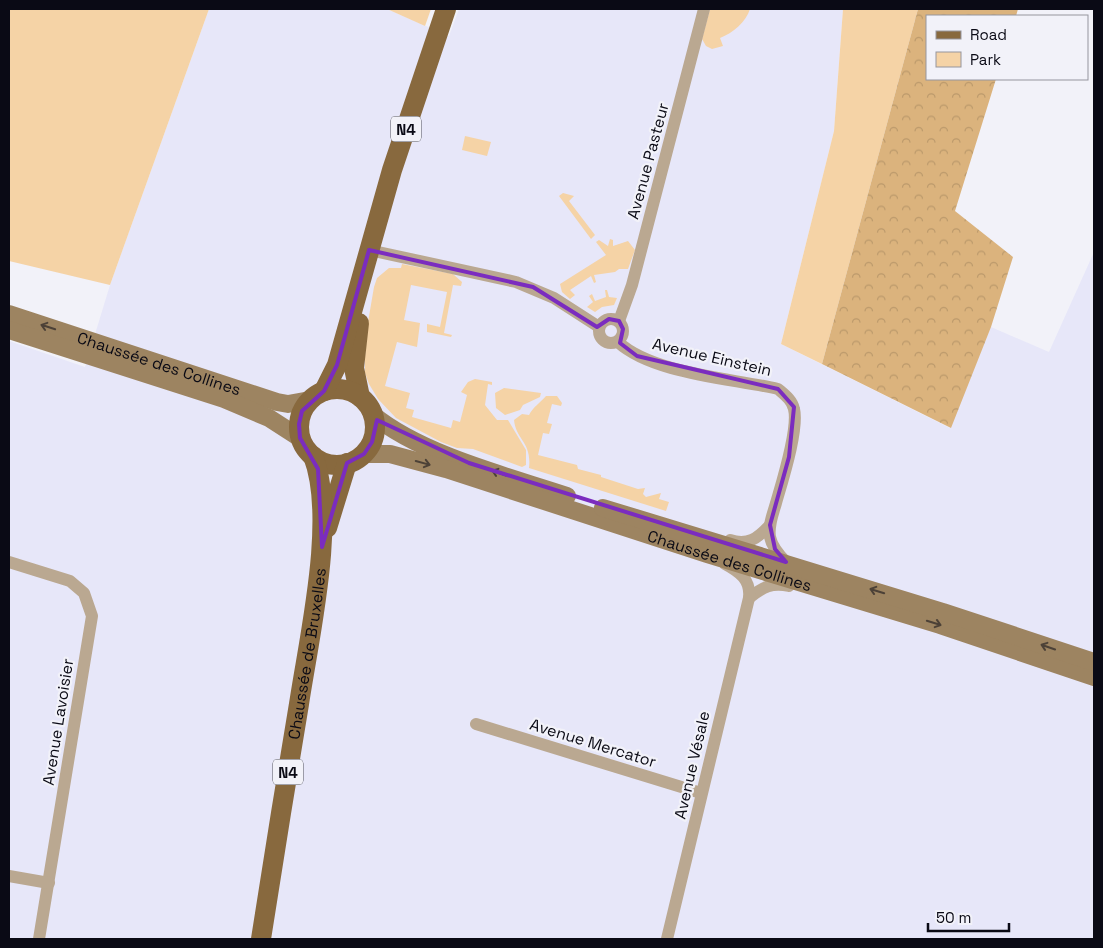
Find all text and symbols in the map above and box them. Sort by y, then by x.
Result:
legend [926,15,1088,80]
text: Road [970,25,1007,44]
text: Park [970,50,1001,69]
street label: Avenue Pasteur [622,100,674,222]
road number: N4 [391,116,421,142]
one-way arrow [40,322,56,331]
street label: Chaussée des Collines [75,327,244,400]
street label: Avenue Einstein [650,333,774,381]
one-way arrow [415,459,431,468]
one-way arrow [491,468,507,477]
street label: Chaussée des Collines [645,525,814,596]
street label: Chaussée de Bruxelles [283,567,330,741]
one-way arrow [869,585,885,595]
one-way arrow [925,619,941,628]
one-way arrow [1040,642,1056,652]
street label: Avenue Lavoisier [38,657,78,787]
street label: Avenue Vésale [669,709,715,821]
street label: Avenue Mercator [527,714,659,772]
road number: N4 [273,760,303,784]
scale bar [928,900,1009,932]
text: 50 m [936,908,971,927]

